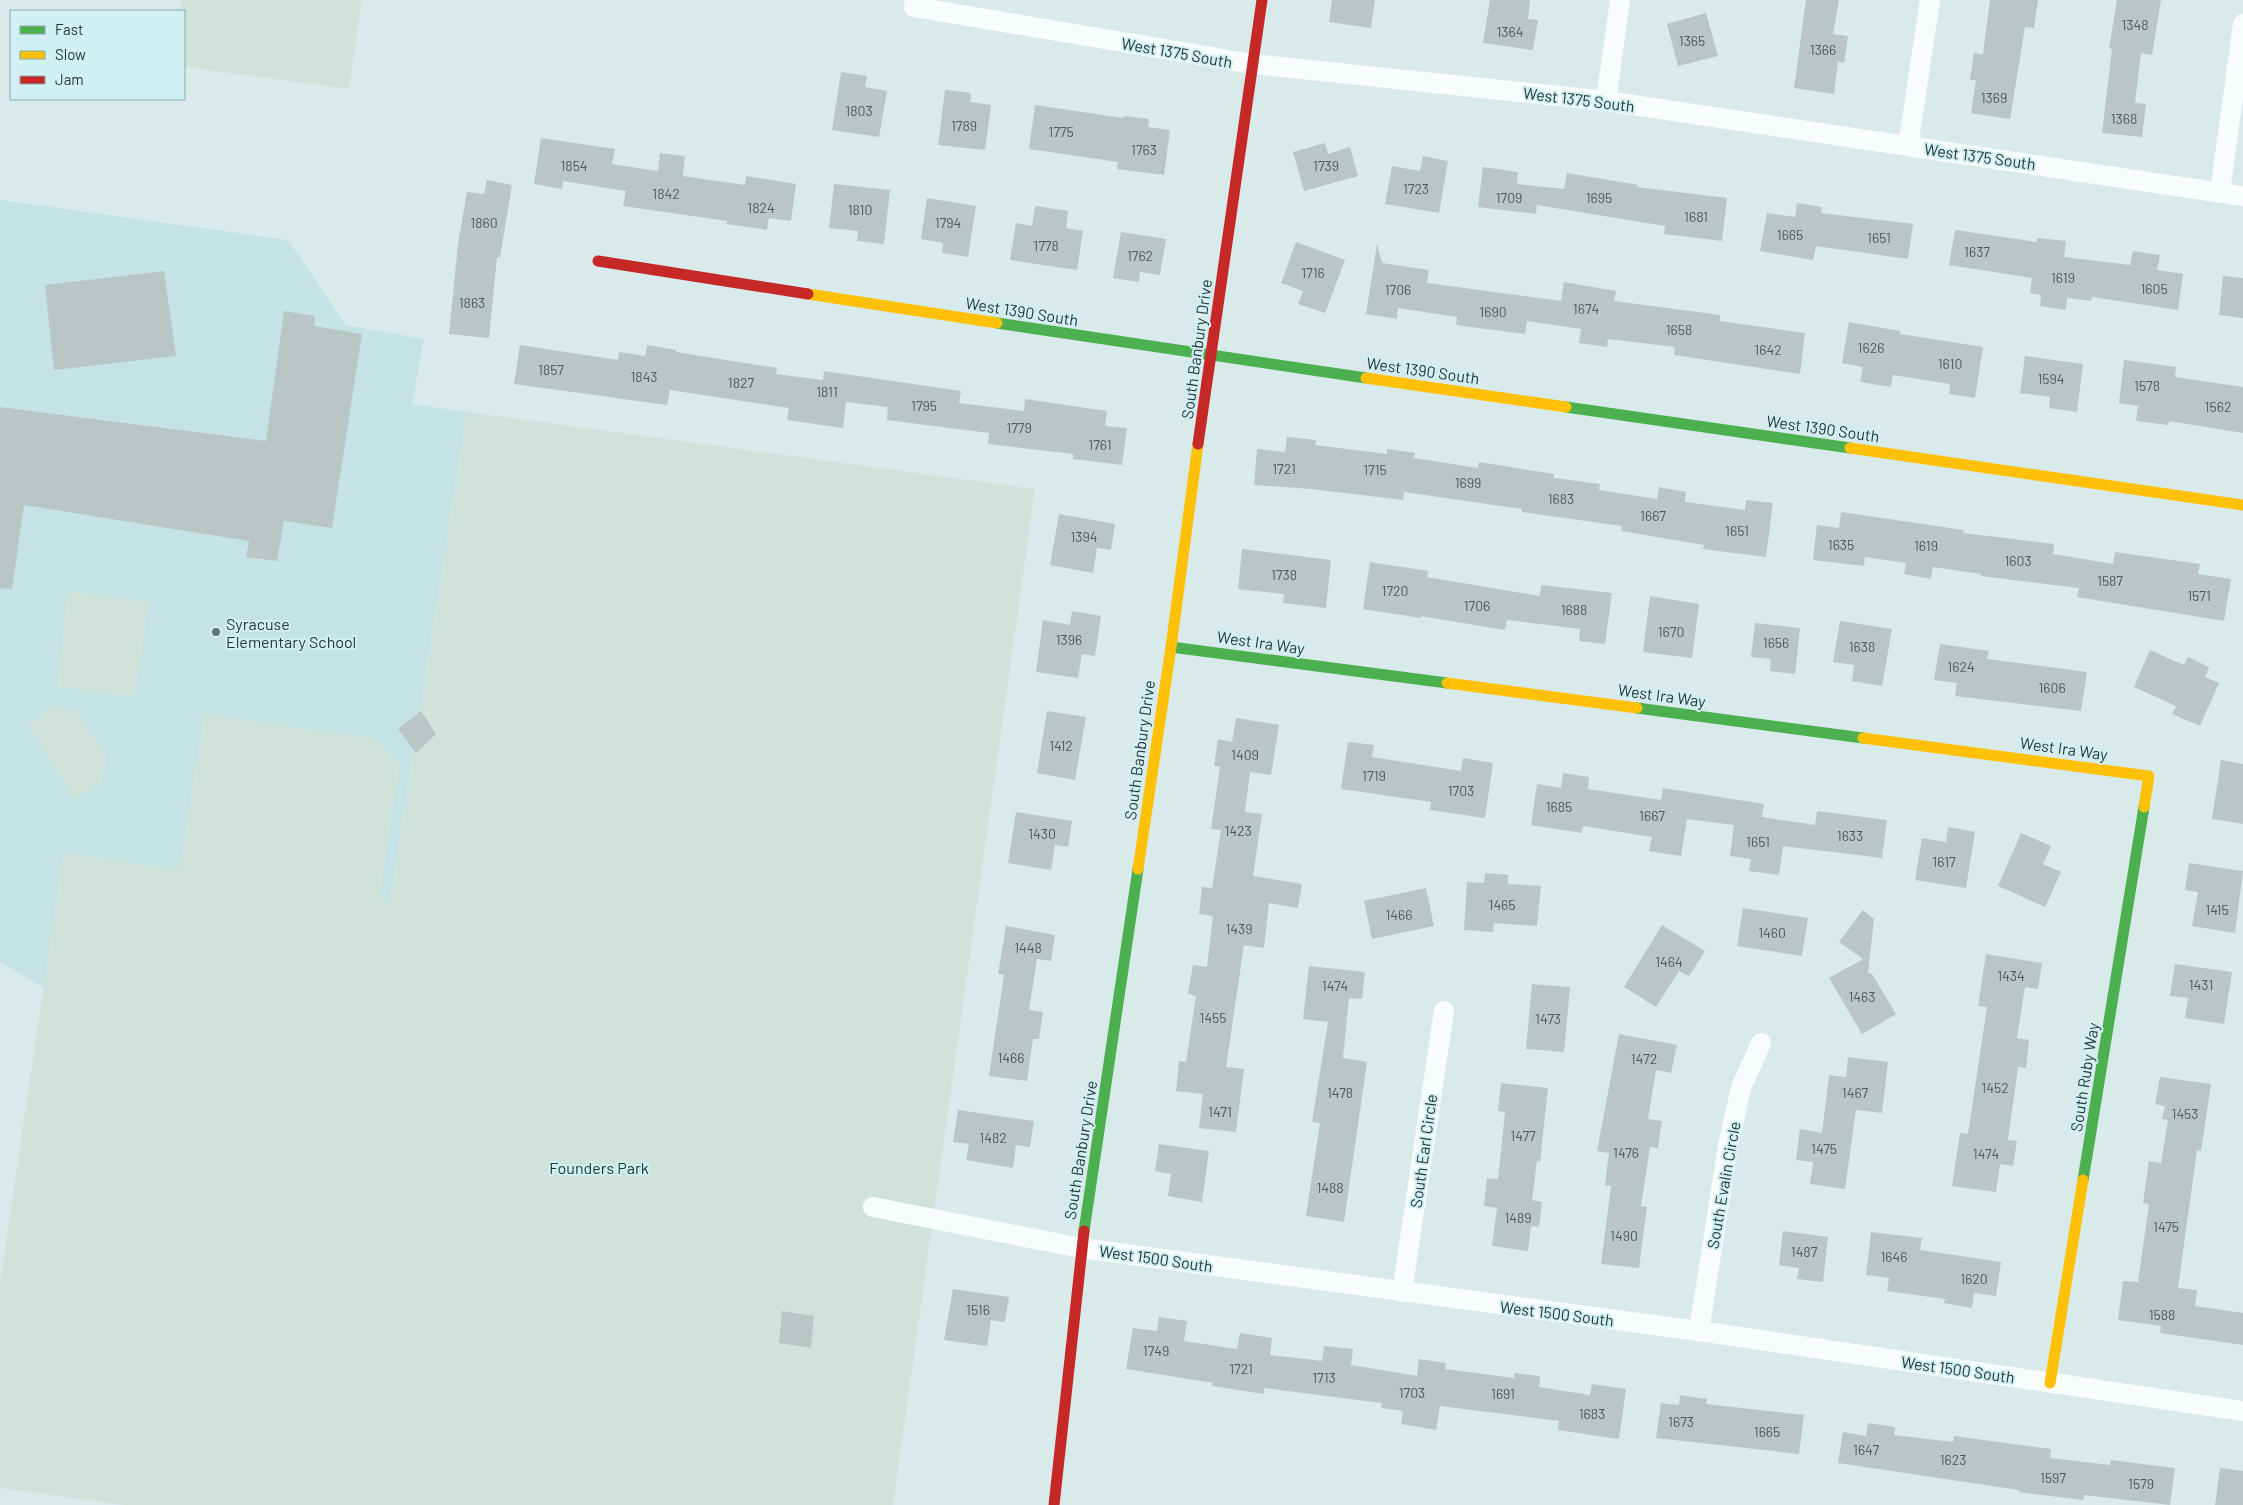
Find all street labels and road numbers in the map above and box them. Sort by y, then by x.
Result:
street label: West 1375 South [1120,33,1234,71]
street label: West 1375 South [1522,83,1636,115]
street label: West 1375 South [1923,139,2037,173]
street label: South Banbury Drive [1177,278,1215,420]
street label: West 1390 South [964,293,1080,329]
street label: West 1390 South [1365,353,1481,387]
street label: West 1390 South [1765,411,1881,445]
street label: West Ira Way [1216,626,1307,658]
street label: South Banbury Drive [1120,679,1158,821]
street label: West Ira Way [1617,679,1708,711]
street label: West Ira Way [2019,732,2110,764]
street label: South Ruby Way [2066,1020,2102,1133]
street label: South Banbury Drive [1060,1079,1100,1221]
street label: South Earl Circle [1406,1093,1440,1209]
street label: South Evalin Circle [1702,1120,1744,1250]
street label: West 1500 South [1098,1241,1214,1275]
street label: West 1500 South [1499,1297,1615,1329]
street label: West 1500 South [1900,1352,2016,1386]

